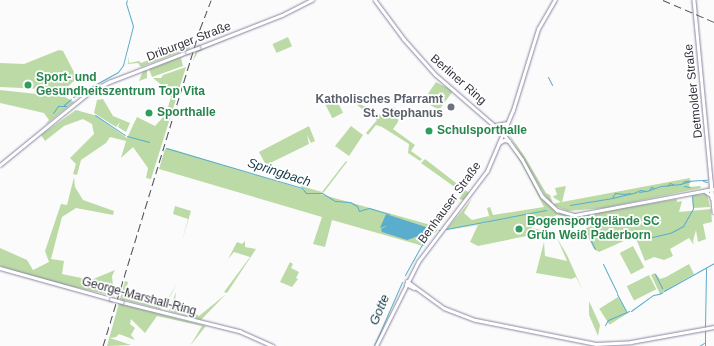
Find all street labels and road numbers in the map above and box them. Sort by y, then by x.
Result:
street label: Driburger Straße [145,19,233,65]
street label: Detmolder Straße [682,43,706,139]
street label: Berliner Ring [427,52,489,108]
street label: Benhauser Straße [416,159,484,247]
street label: George-Marshall-Ring [80,275,198,319]

